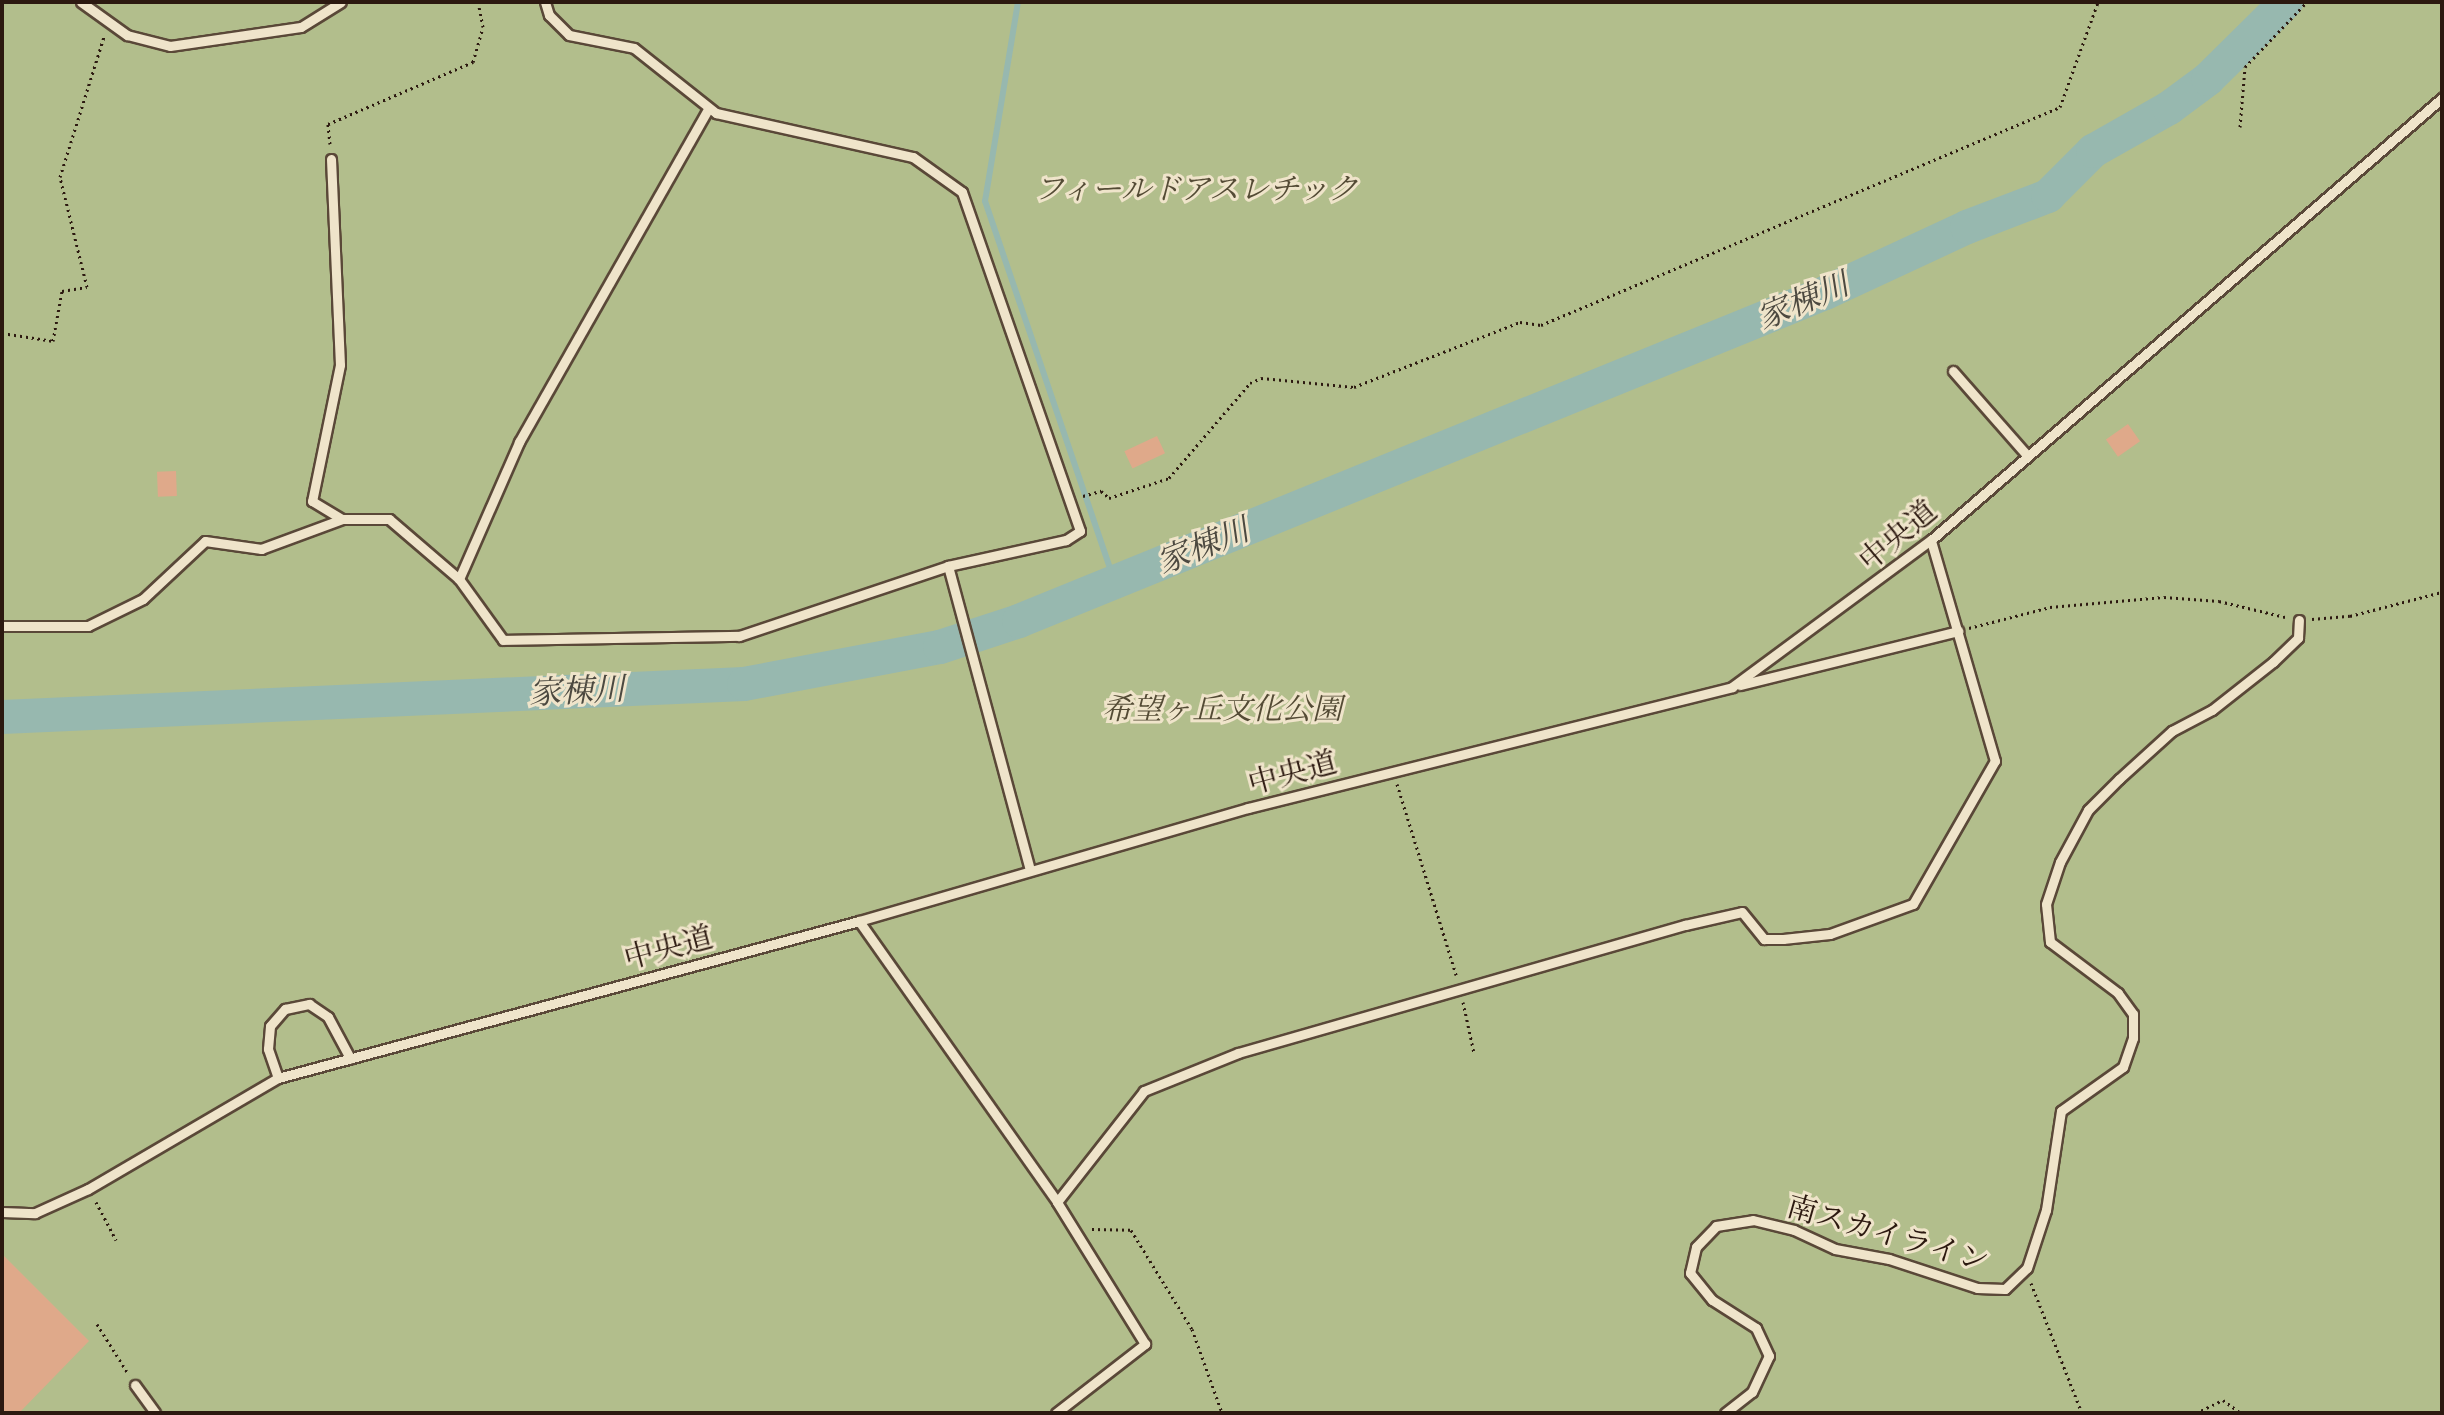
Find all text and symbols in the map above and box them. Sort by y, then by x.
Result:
park label: フィールドアスレチック [1031,170,1361,206]
water label: 家棟川 [1751,265,1855,337]
street label: 中央道 [1851,492,1943,578]
water label: 家棟川 [1151,510,1255,582]
water label: 家棟川 [528,669,626,713]
park label: 希望ヶ丘文化公園 [1102,690,1342,726]
street label: 中央道 [1244,743,1340,801]
street label: 中央道 [620,918,716,976]
street label: 南スカイライン [1782,1187,1994,1279]

